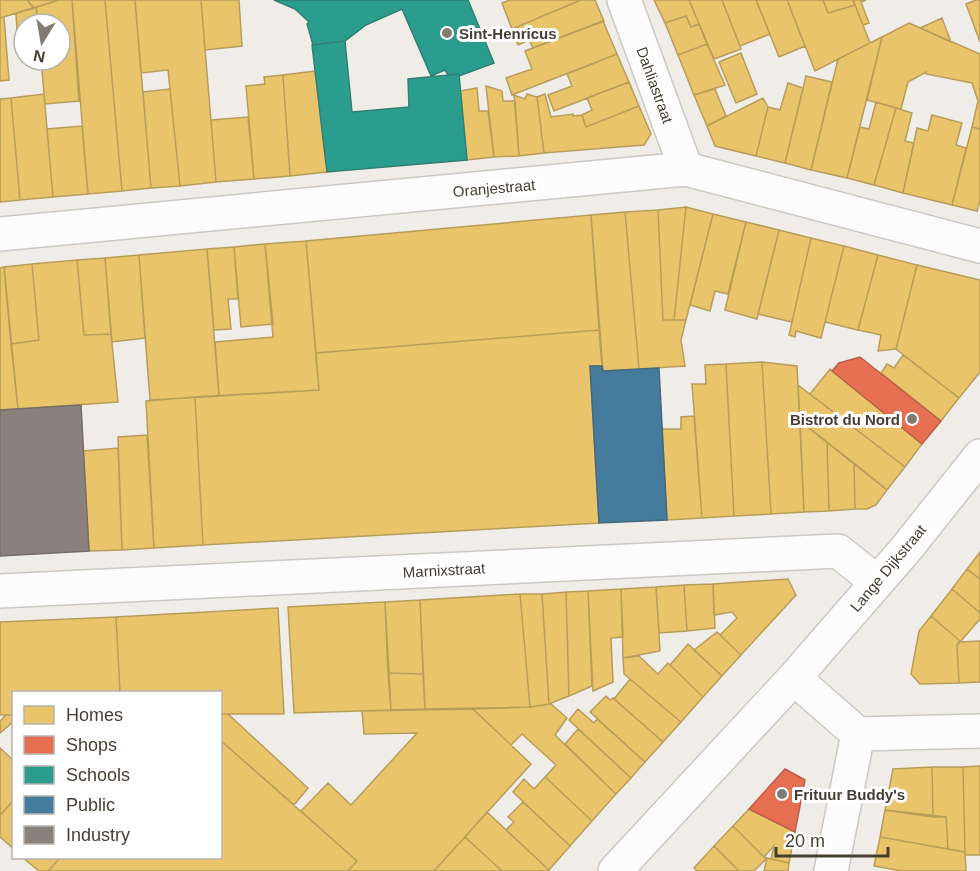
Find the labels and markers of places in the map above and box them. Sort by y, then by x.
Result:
place label: Sint-Henricus [459,25,557,42]
marker: Sint-Henricus [440,26,454,40]
place label: Bistrot du Nord [790,411,900,428]
marker: Bistrot du Nord [905,412,919,426]
place label: Frituur Buddy's [794,786,905,803]
marker: Frituur Buddy's [775,787,789,801]

